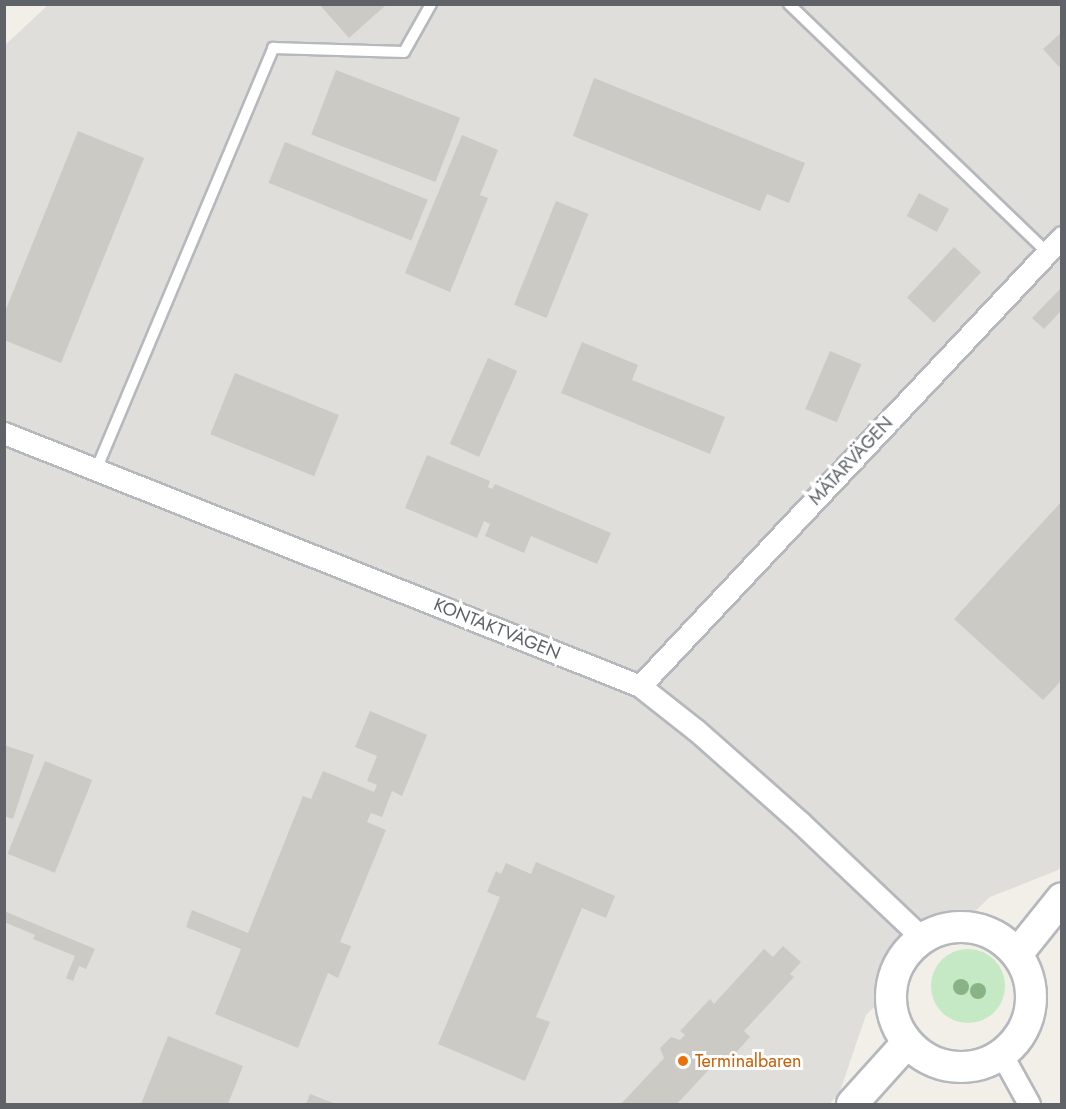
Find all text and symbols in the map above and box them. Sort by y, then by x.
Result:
street label: MÄTARVÄGEN [805,412,897,510]
street label: KONTAKTVÄGEN [430,594,564,664]
place label: Terminalbaren [695,1050,802,1072]
marker: Terminalbaren [676,1054,690,1068]

